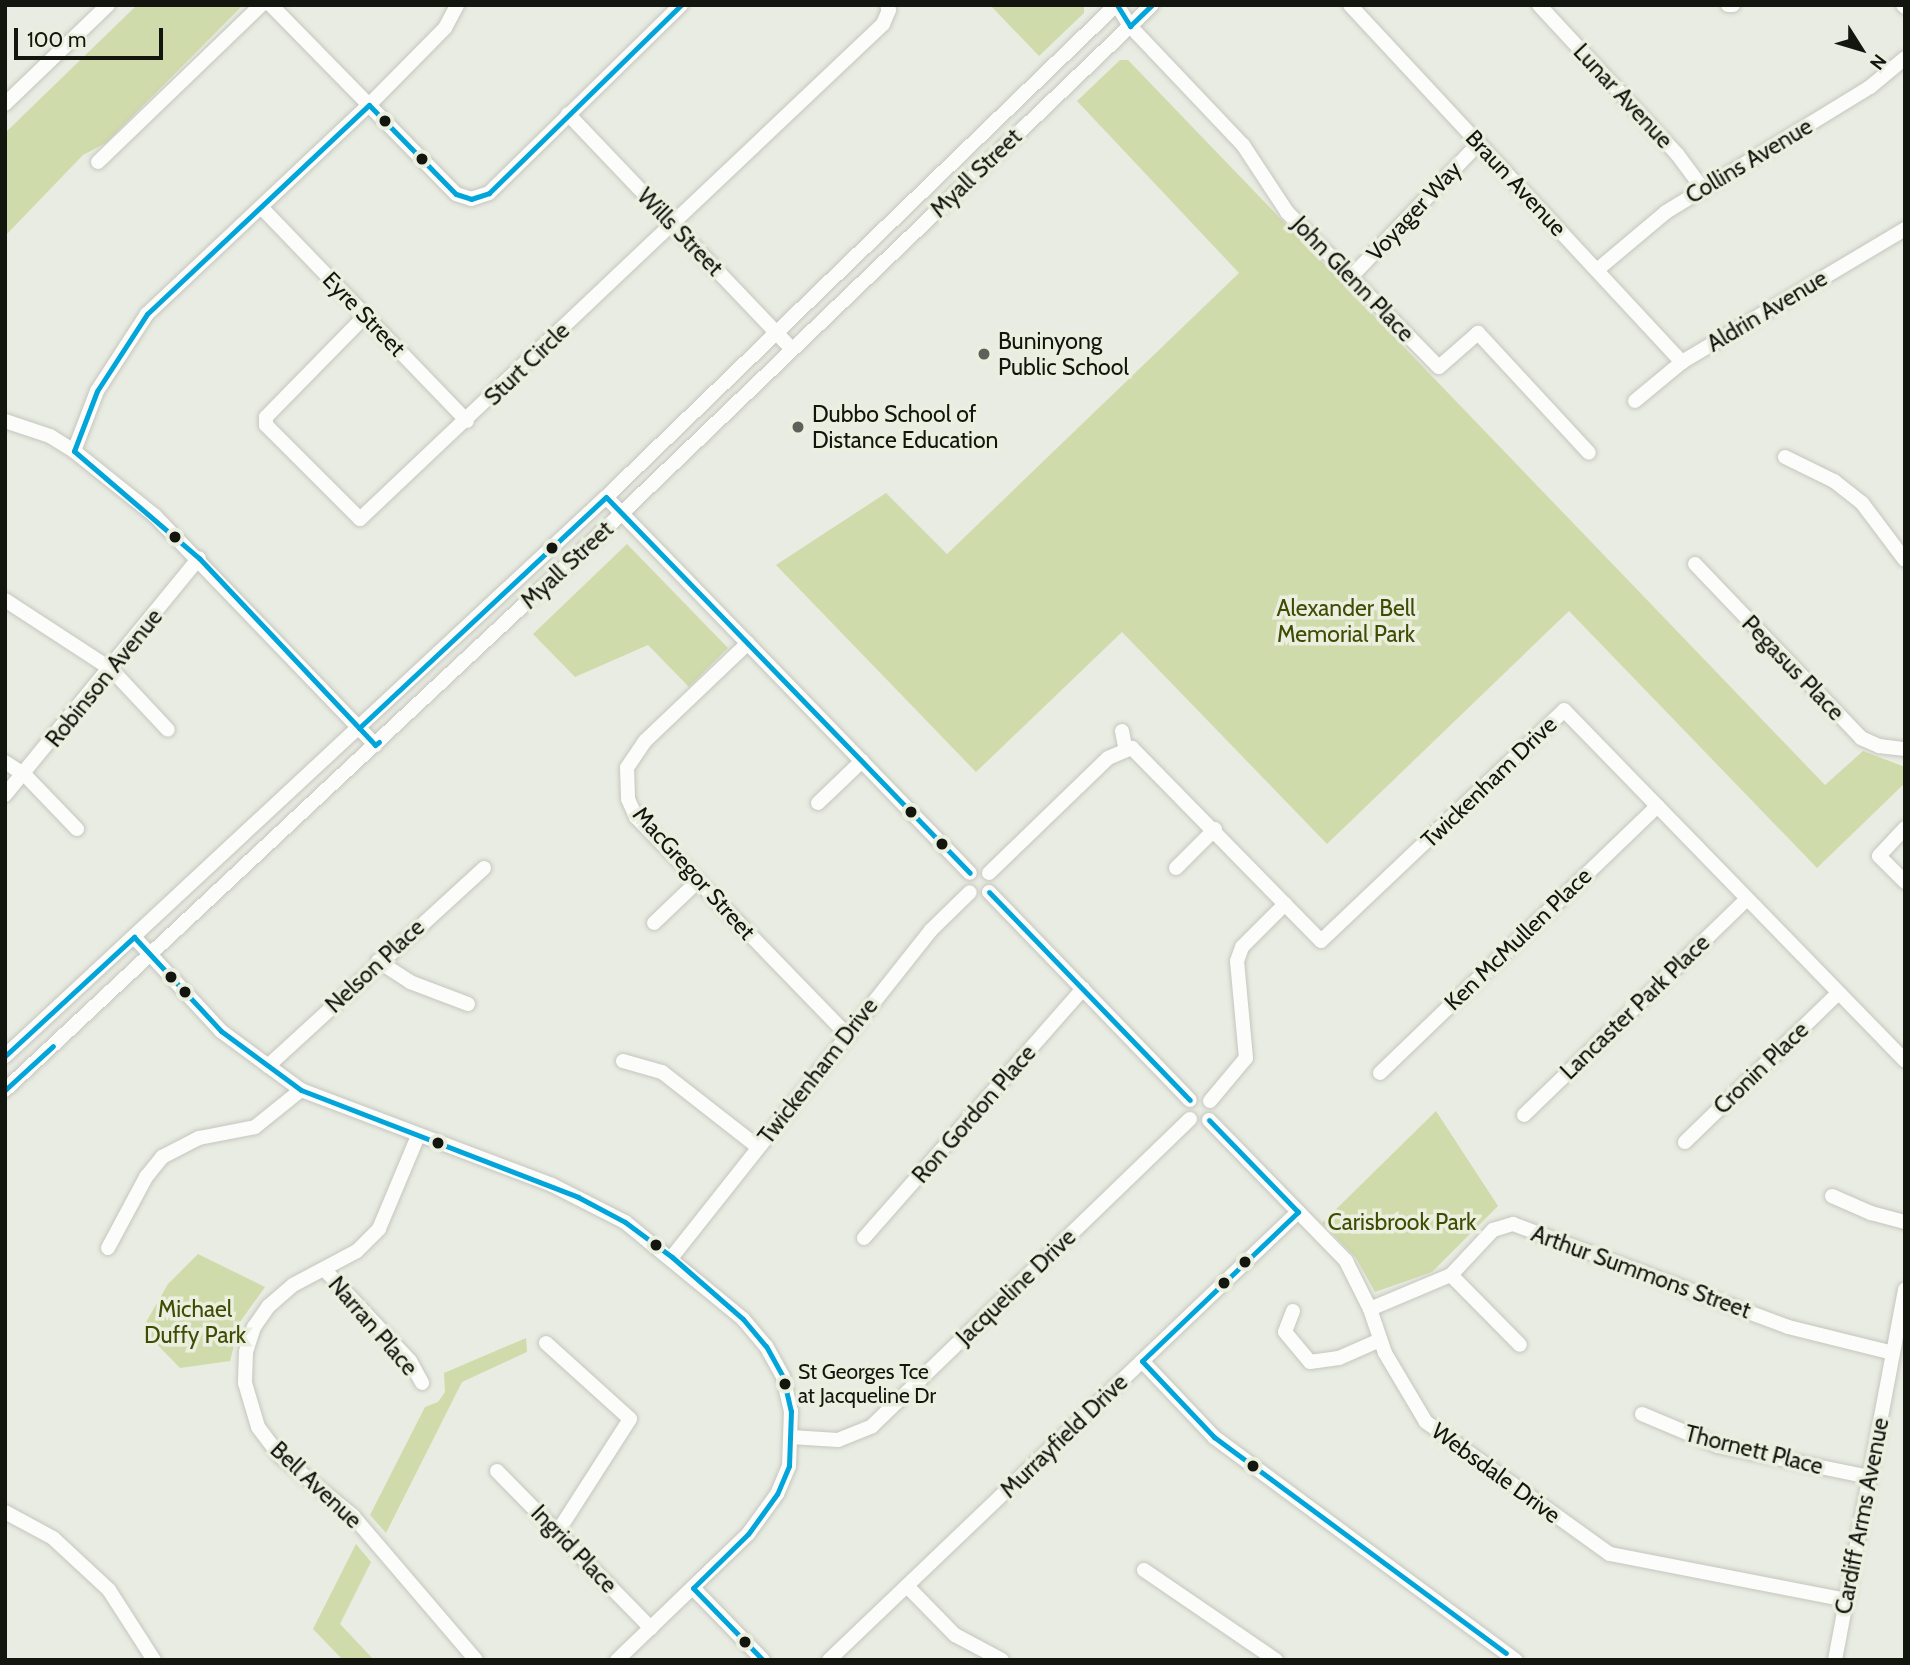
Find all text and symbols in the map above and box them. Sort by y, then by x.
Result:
scale bar [18,14,166,58]
north arrow [1826,14,1896,84]
text: 100 m [27,27,86,52]
street label: Lunar Avenue [1568,38,1678,154]
text: N [1865,50,1891,74]
street label: Collins Avenue [1681,112,1817,210]
unlabelled marker [378,114,392,128]
street label: Myall Street [925,123,1027,223]
street label: Braun Avenue [1460,124,1572,242]
unlabelled marker [415,152,429,166]
street label: Voyager Way [1361,155,1467,267]
street label: Wills Street [631,182,729,282]
street label: John Glenn Place [1286,211,1420,347]
street label: Aldrin Avenue [1702,264,1832,358]
street label: Eyre Street [317,266,411,362]
street label: Sturt Circle [479,317,575,411]
place label: Buninyong Public School [998,327,1129,381]
marker: Buninyong Public School [976,346,992,362]
place label: Dubbo School of Distance Education [812,400,998,454]
marker: Dubbo School of Distance Education [790,419,806,435]
street label: Myall Street [515,515,619,615]
unlabelled marker [168,530,182,544]
unlabelled marker [545,541,559,555]
park label: Alexander Bell Memorial Park [1276,594,1416,648]
street label: Robinson Avenue [40,603,168,753]
street label: Pegasus Place [1736,610,1850,726]
street label: Twickenham Drive [1416,710,1562,854]
street label: MacGregor Street [627,801,761,945]
unlabelled marker [904,805,918,819]
unlabelled marker [935,837,949,851]
street label: Ken McMullen Place [1439,862,1597,1016]
street label: Nelson Place [320,913,430,1019]
street label: Lancaster Park Place [1555,929,1715,1085]
unlabelled marker [164,970,178,984]
unlabelled marker [178,985,192,999]
street label: Twickenham Drive [753,993,883,1149]
street label: Cronin Place [1708,1016,1814,1120]
street label: Ron Gordon Place [906,1039,1042,1189]
unlabelled marker [431,1136,445,1150]
park label: Carisbrook Park [1328,1208,1476,1236]
street label: Arthur Summons Street [1528,1220,1754,1324]
street label: Jacqueline Drive [951,1223,1081,1351]
unlabelled marker [649,1238,663,1252]
unlabelled marker [1238,1255,1252,1269]
street label: Narran Place [323,1271,423,1381]
unlabelled marker [1217,1276,1231,1290]
park label: Michael Duffy Park [144,1295,246,1349]
place label: St Georges Tce at Jacqueline Dr [798,1359,936,1409]
street label: Murrayfield Drive [995,1368,1133,1504]
marker: St Georges Tce at Jacqueline Dr [778,1377,792,1391]
street label: Cardiff Arms Avenue [1829,1415,1895,1617]
street label: Websdale Drive [1426,1417,1566,1529]
street label: Thornett Place [1682,1420,1826,1480]
street label: Bell Avenue [265,1436,367,1534]
unlabelled marker [1246,1459,1260,1473]
street label: Ingrid Place [525,1499,623,1599]
unlabelled marker [738,1635,752,1649]

